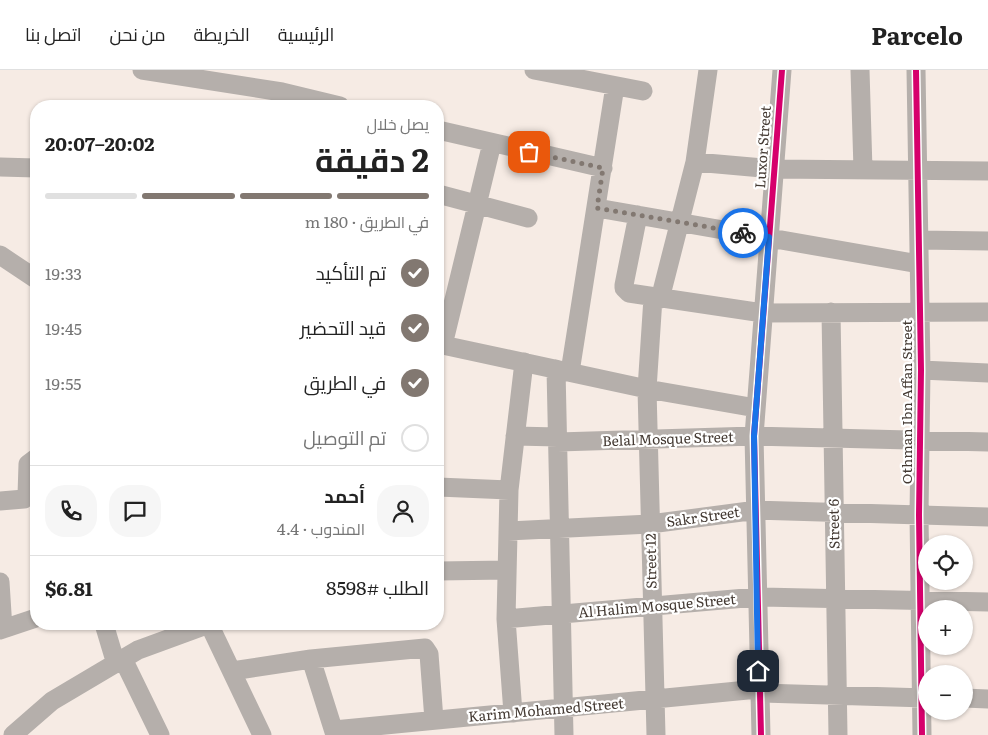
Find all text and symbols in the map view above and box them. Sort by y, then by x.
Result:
text: Parcelo [871,17,963,52]
text: اتصل بنا [25,20,82,47]
text: من نحن [110,20,166,47]
text: الخريطة [194,20,250,47]
text: الرئيسية [278,20,334,47]
street label: Luxor Street [749,105,775,189]
text: يصل خلال [366,111,429,135]
text: 20:02–20:07 [45,129,154,157]
pin [508,131,550,173]
text: 2 دقيقة [315,134,429,182]
icon: bag [515,138,543,166]
courier [718,208,768,258]
text: في الطريق · 180 m [305,209,429,233]
icon: bike [729,219,757,247]
text: تم التأكيد [315,258,386,286]
icon: check [401,259,429,287]
text: 19:33 [45,261,82,285]
text: قيد التحضير [300,313,386,341]
icon: check [401,314,429,342]
text: 19:45 [45,316,82,340]
street label: Othman Ibn Affan Street [896,319,916,484]
text: في الطريق [304,368,386,396]
icon: check [401,369,429,397]
text: 19:55 [45,371,81,395]
text: تم التوصيل [303,423,386,451]
street label: Belal Mosque Street [602,426,734,450]
text: أحمد [324,481,365,509]
button: phone [45,485,97,537]
button: chat [109,485,161,537]
button: person [377,485,429,537]
street label: Street 6 [823,498,843,549]
street label: Sakr Street [665,501,741,531]
text: المندوب · 4.4 [277,516,365,540]
street label: Street 12 [640,533,660,589]
map controls [918,535,973,720]
button: locate [918,535,973,590]
text: الطلب #8598 [326,573,429,601]
text: $6.81 [45,574,93,602]
street label: Al Halim Mosque Street [577,588,737,622]
button: + [918,600,973,655]
pin [737,650,779,692]
icon: home [744,657,772,685]
button: − [918,665,973,720]
street label: Karim Mohamed Street [467,692,625,726]

